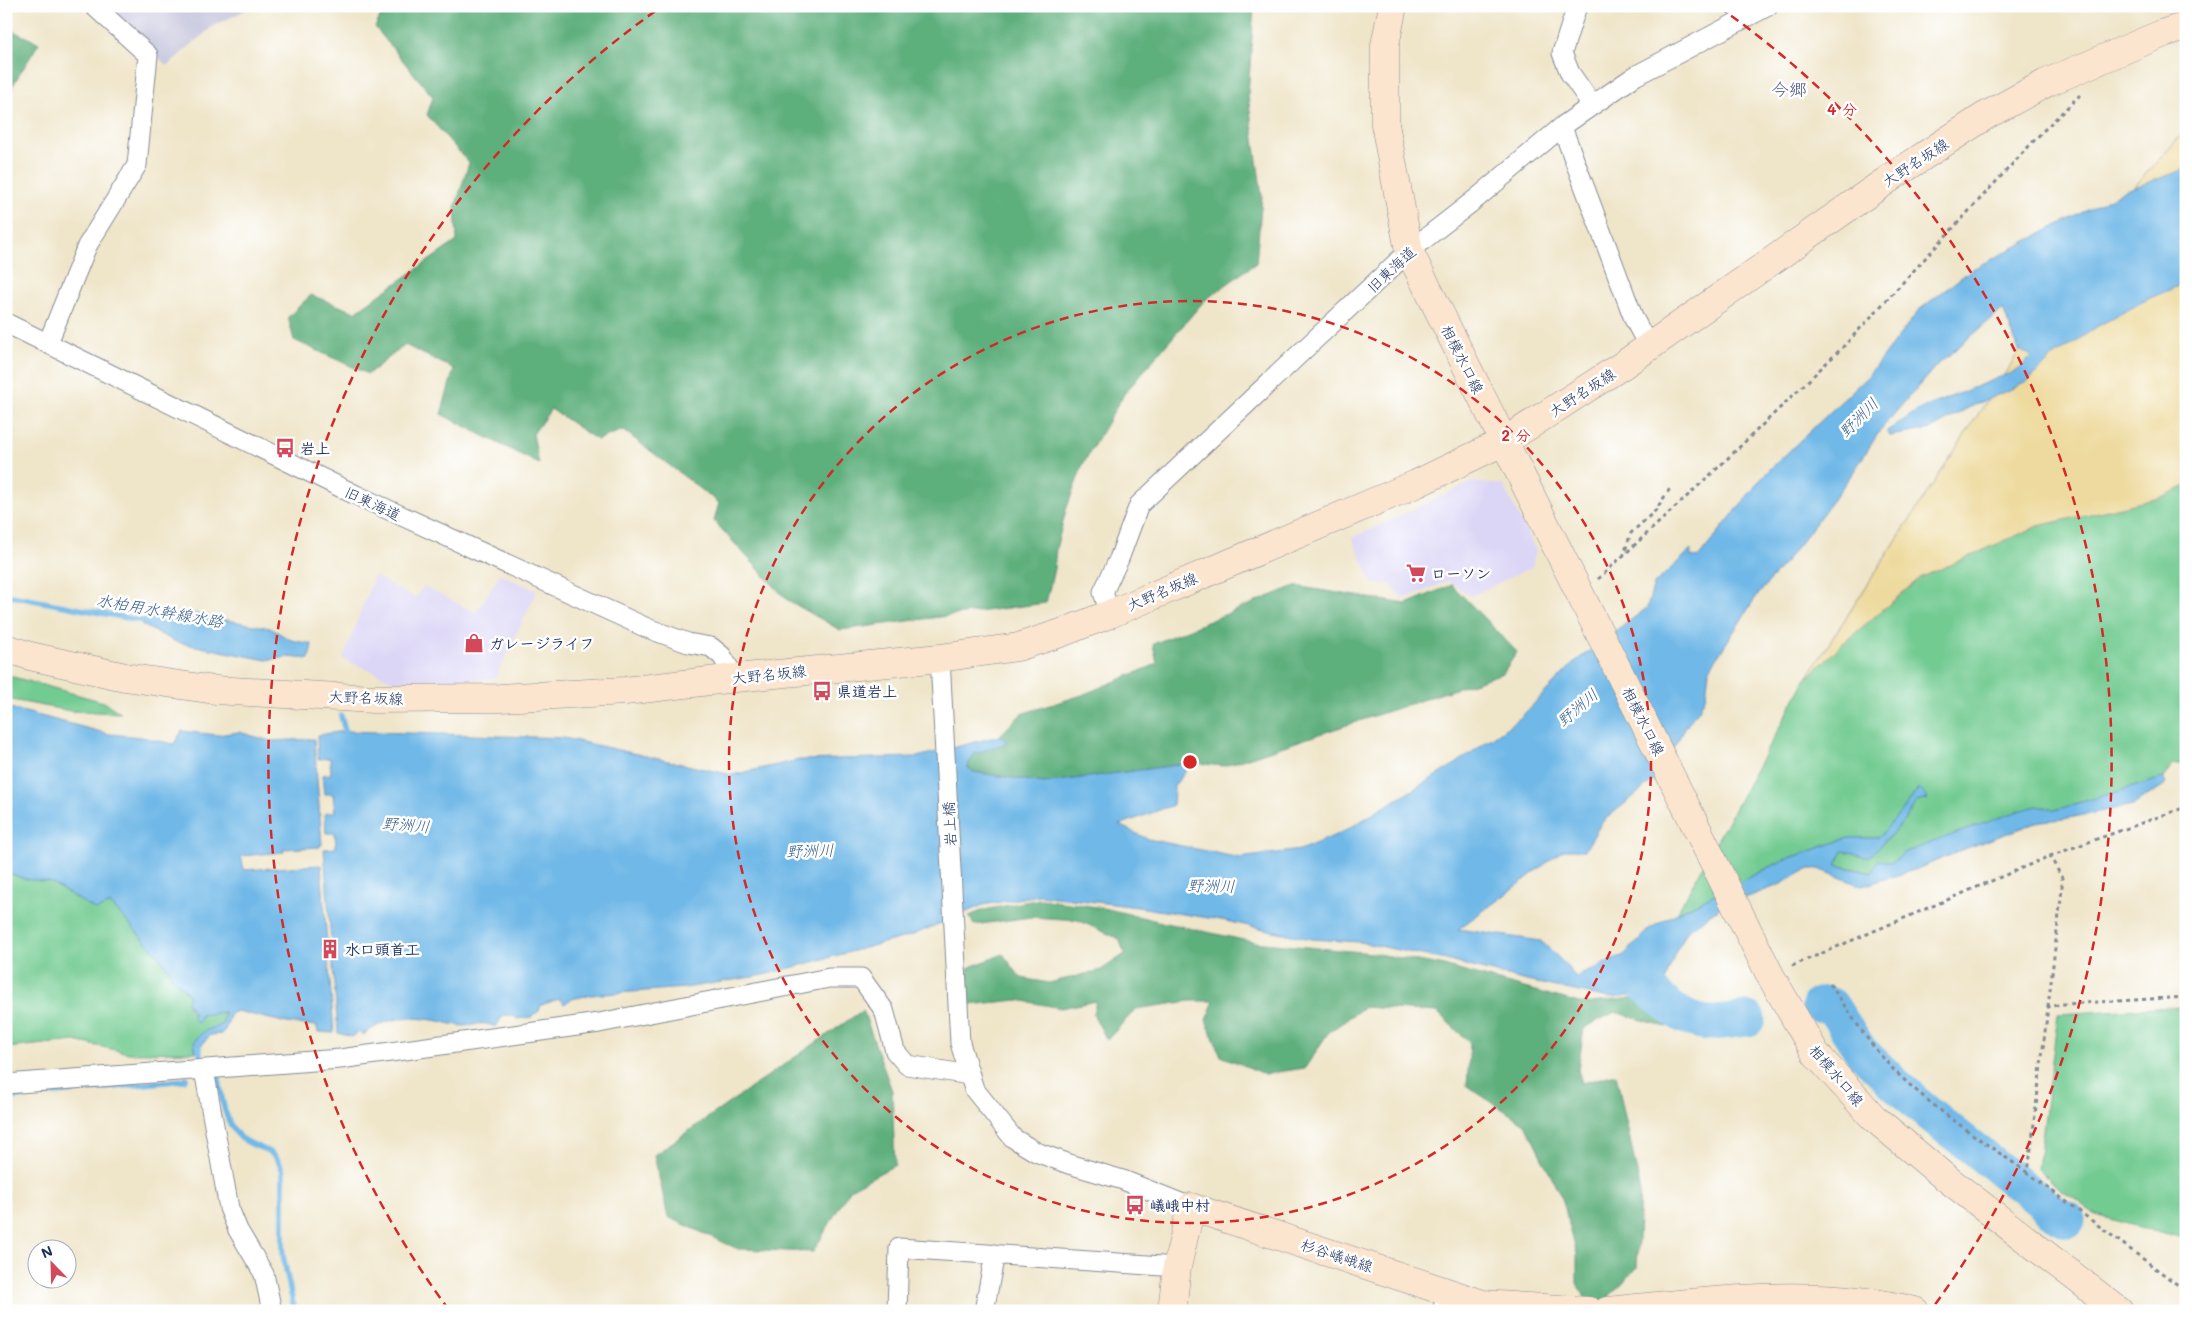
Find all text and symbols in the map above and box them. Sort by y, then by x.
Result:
district label: 今郷 [1771,77,1807,101]
text: 4 分 [1827,99,1857,119]
street label: 大野名坂線 [1878,133,1952,191]
street label: 旧東海道 [1362,241,1420,297]
street label: 相模水口線 [1437,321,1489,397]
street label: 大野名坂線 [1545,363,1619,421]
water label: 野洲川 [1834,393,1882,441]
text: 2 分 [1502,425,1530,445]
bus stop icon: 岩上 [274,437,296,459]
place label: 岩上 [300,438,330,458]
street label: 旧東海道 [342,481,404,525]
supermarket icon: ローソン [1405,562,1427,584]
place label: ローソン [1431,563,1491,583]
street label: 大野名坂線 [1124,567,1200,615]
water label: 水柏用水幹線水路 [95,589,226,632]
shop icon: ガレージライフ [463,632,485,654]
place label: ガレージライフ [489,633,595,653]
street label: 大野名坂線 [731,660,807,688]
bus stop icon: 県道岩上 [811,680,833,702]
place label: 県道岩上 [837,681,897,701]
street label: 相模水口線 [1618,683,1670,759]
water label: 野洲川 [1552,684,1602,730]
street label: 大野名坂線 [328,686,404,708]
centre of rings [1181,753,1199,771]
street label: 岩上橋 [938,801,960,847]
water label: 野洲川 [381,811,431,837]
water label: 野洲川 [786,839,834,861]
water label: 野洲川 [1187,874,1235,896]
building icon: 水口頭首工 [319,938,341,960]
place label: 水口頭首工 [345,939,420,959]
street label: 相模水口線 [1805,1040,1869,1110]
bus stop icon: 嶬峨中村 [1124,1194,1146,1216]
place label: 嶬峨中村 [1150,1195,1210,1215]
street label: 杉谷嶬峨線 [1298,1234,1376,1276]
north arrow [28,1240,78,1290]
text: N [38,1241,55,1262]

